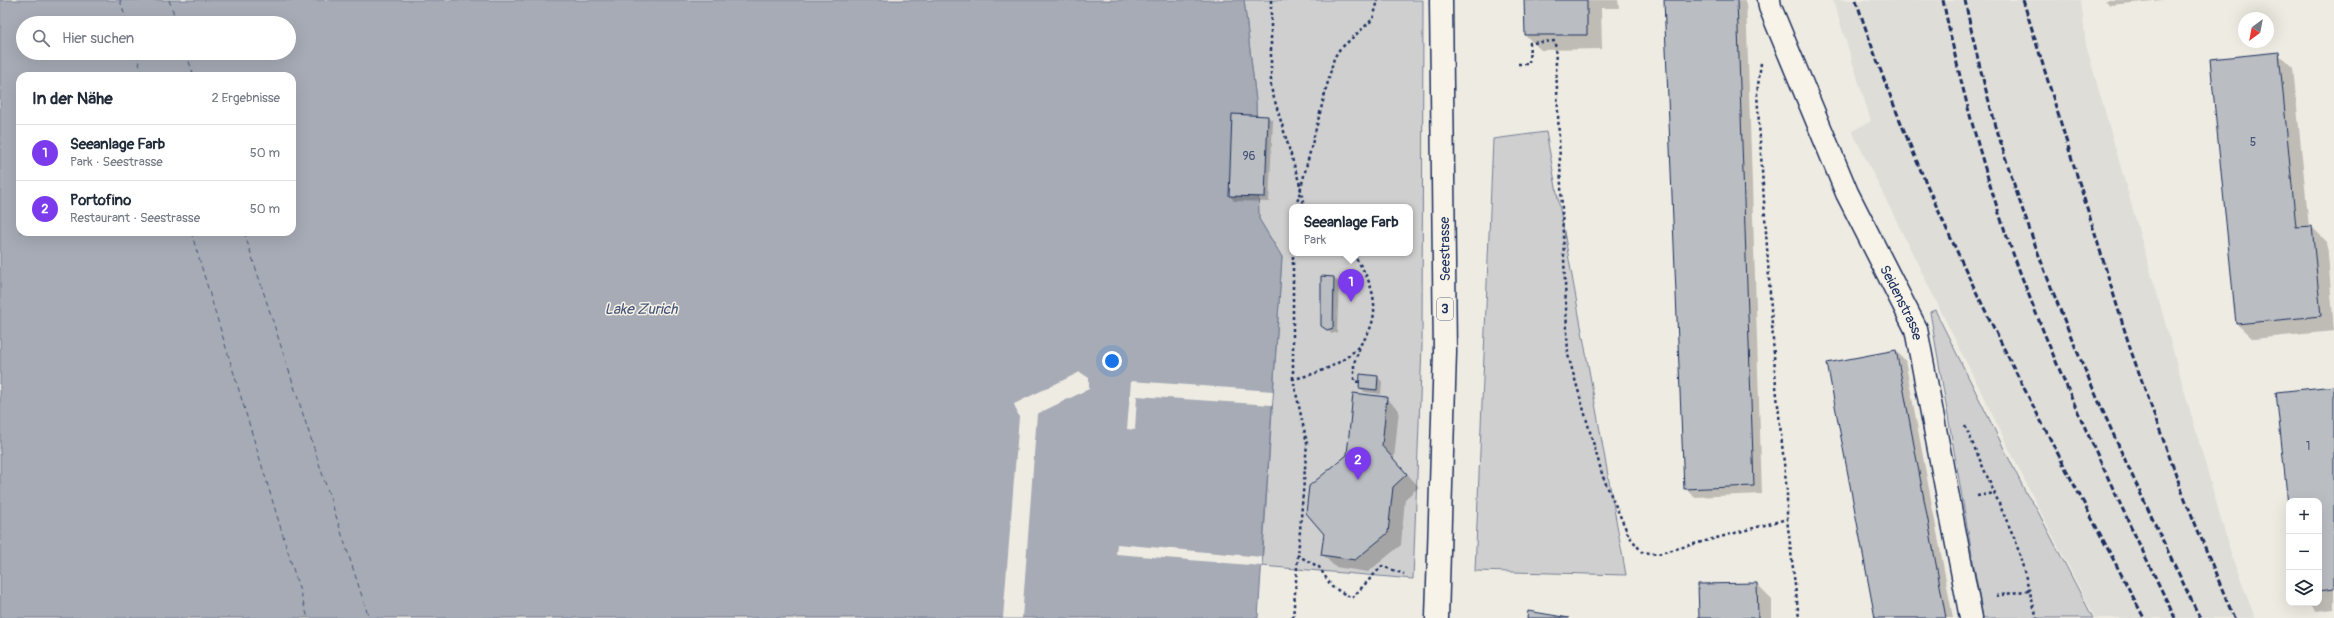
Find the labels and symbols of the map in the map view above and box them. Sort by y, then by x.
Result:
north arrow [2238,12,2274,48]
house number: 5 [2250,135,2256,150]
house number: 96 [1242,149,1256,164]
street label: Seestrasse [1436,216,1454,282]
street label: Seidenstrasse [1876,262,1926,341]
pin: 1 [1338,269,1364,302]
road number: 3 [1437,298,1453,320]
water label: Lake Zurich [605,300,678,319]
your location [1102,351,1122,371]
house number: 1 [2306,439,2310,454]
pin: 2 [1345,447,1371,480]

